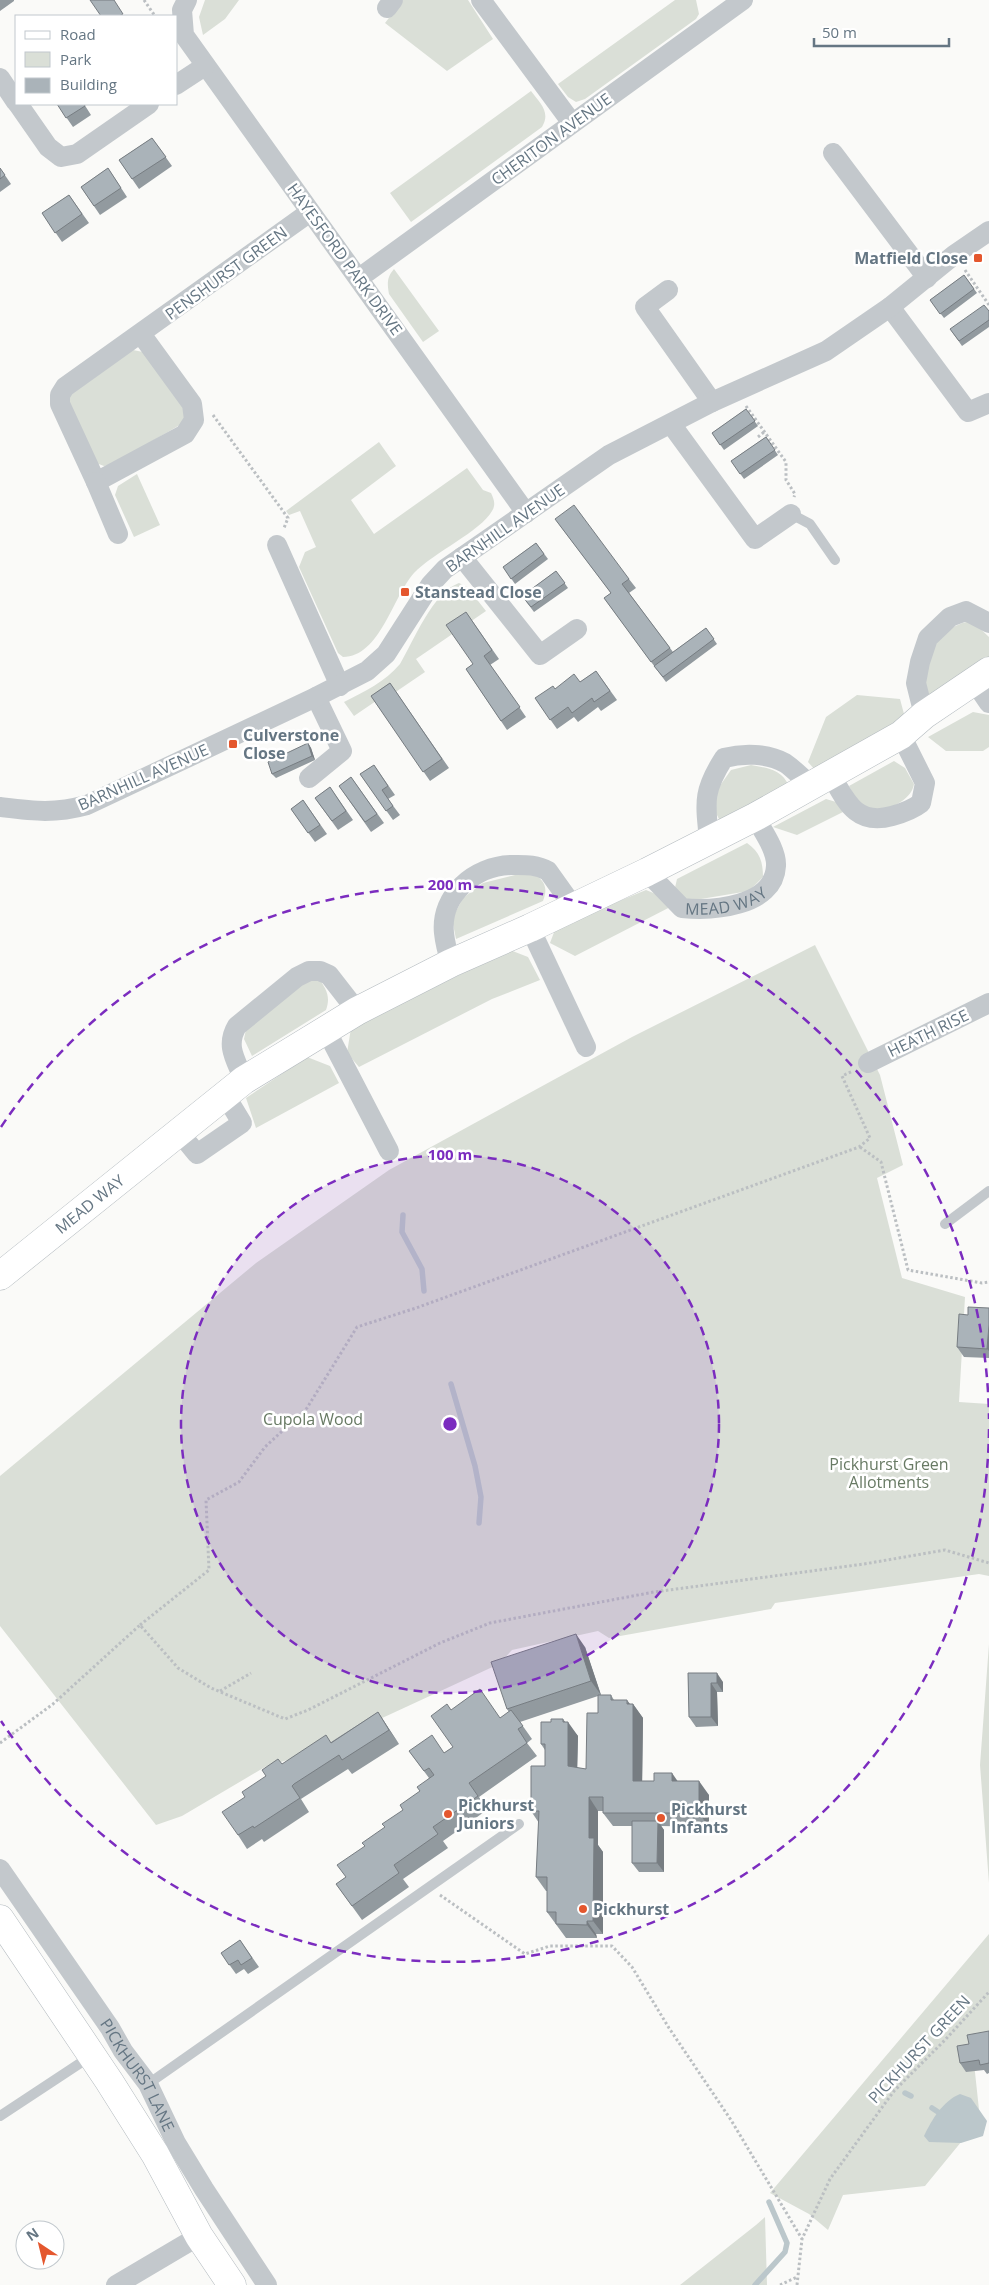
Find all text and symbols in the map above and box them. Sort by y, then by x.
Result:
legend [15,15,178,105]
scale bar [814,15,949,47]
text: 50 m [822,22,857,42]
text: Road [60,24,96,44]
text: Park [60,49,91,69]
text: Building [60,74,117,94]
street label: CHERITON AVENUE [486,88,616,190]
street label: HAYESFORD PARK DRIVE [282,179,408,339]
street label: PENSHURST GREEN [161,221,291,325]
place label: Matfield Close [854,247,968,269]
marker: Matfield Close [972,252,984,264]
street label: BARNHILL AVENUE [441,479,569,577]
place label: Stanstead Close [415,581,542,603]
marker: Stanstead Close [399,586,411,598]
place label: Culverstone Close [243,724,339,764]
street label: BARNHILL AVENUE [74,738,212,816]
marker: Culverstone Close [227,738,239,750]
text: 200 m [428,874,472,894]
street label: MEAD WAY [685,882,771,920]
street label: HEATH RISE [884,1004,972,1062]
text: 100 m [428,1144,472,1164]
street label: MEAD WAY [50,1169,129,1239]
park label: Cupola Wood [263,1408,363,1430]
centre of rings [441,1415,459,1433]
park label: Pickhurst Green Allotments [829,1453,949,1493]
place label: Pickhurst Juniors [456,1794,534,1834]
place label: Pickhurst Infants [671,1798,747,1838]
marker: Pickhurst Juniors [442,1808,454,1820]
marker: Pickhurst Infants [655,1812,667,1824]
place label: Pickhurst [593,1898,669,1920]
marker: Pickhurst [577,1903,589,1915]
street label: PICKHURST GREEN [863,1990,975,2108]
street label: PICKHURST LANE [96,2014,180,2135]
north arrow [15,2220,65,2270]
text: N [22,2223,42,2245]

